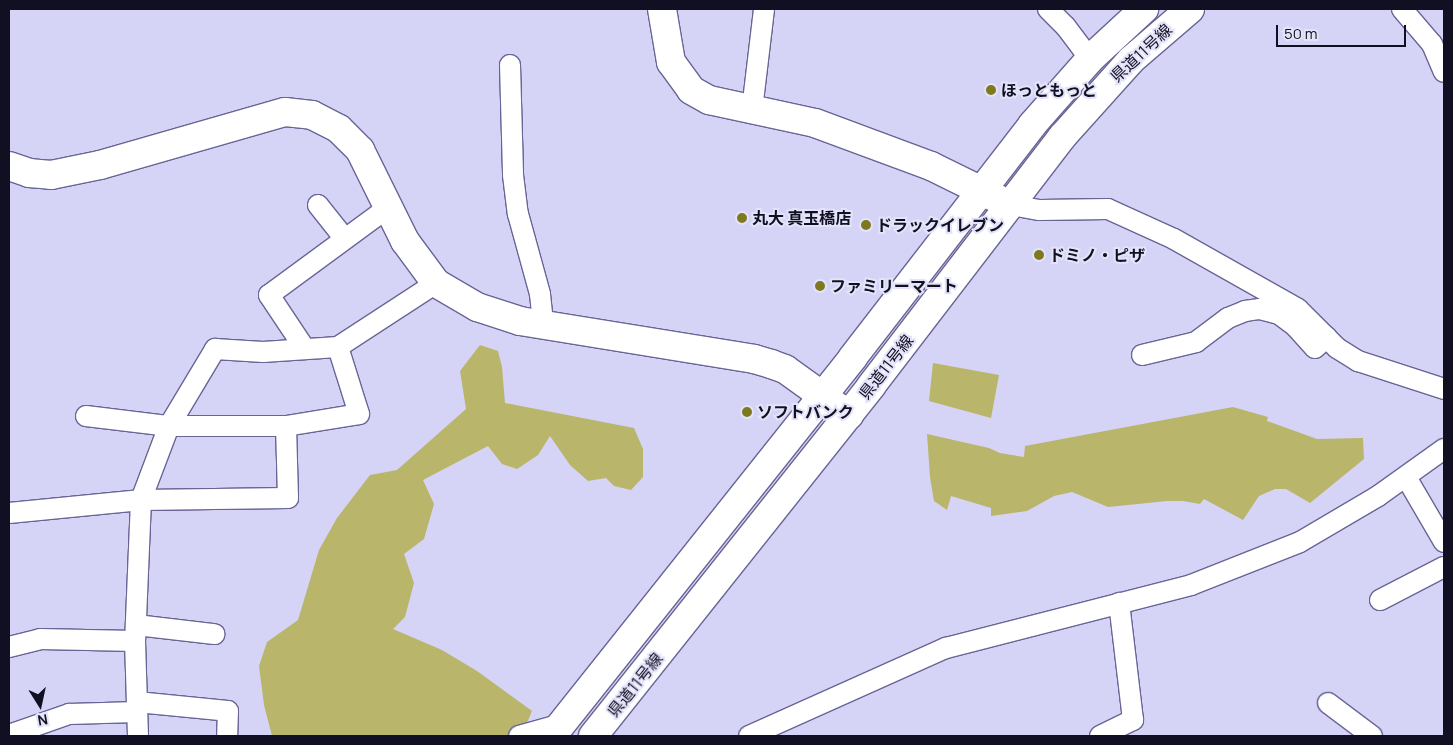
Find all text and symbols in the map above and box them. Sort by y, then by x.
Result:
scale bar [1278,15,1408,47]
street label: 県道11号線 [1106,20,1176,86]
text: 50 m [1284,23,1318,44]
place label: ほっともっと [1001,80,1097,100]
marker: ほっともっと [985,84,997,96]
place label: 丸大 真玉橋店 [752,208,851,228]
marker: 丸大 真玉橋店 [736,212,748,224]
place label: ドラックイレブン [876,215,1004,235]
marker: ドラックイレブン [860,219,872,231]
place label: ドミノ・ピザ [1049,245,1145,265]
marker: ドミノ・ピザ [1033,249,1045,261]
place label: ファミリーマート [830,276,958,296]
marker: ファミリーマート [814,280,826,292]
street label: 県道11号線 [855,331,917,403]
place label: ソフトバンク [757,402,853,422]
marker: ソフトバンク [741,406,753,418]
street label: 県道11号線 [603,649,667,721]
north arrow [15,680,65,730]
text: N [36,710,49,730]

